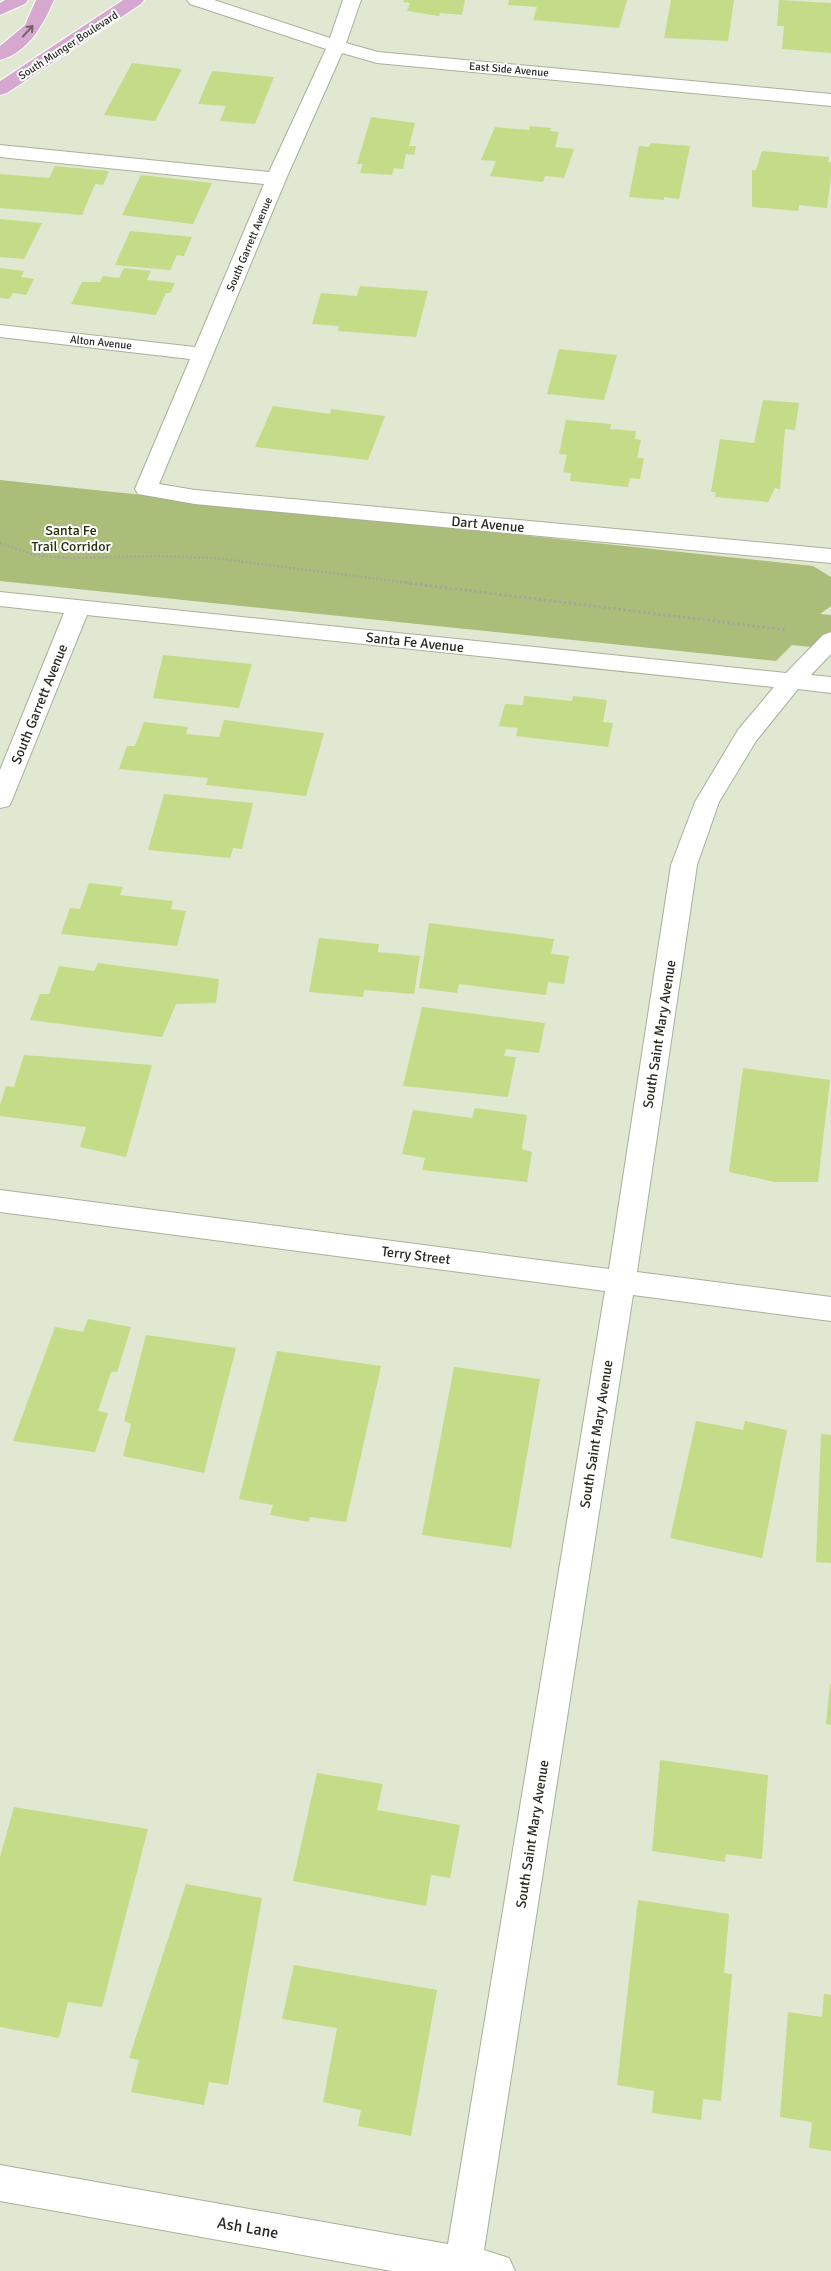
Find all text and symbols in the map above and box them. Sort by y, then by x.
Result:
street label: South Munger Boulevard [16,8,121,82]
one-way arrow [22,25,34,38]
street label: East Side Avenue [469,60,549,79]
street label: South Garrett Avenue [224,195,275,293]
street label: Alton Avenue [69,333,132,352]
street label: Dart Avenue [451,513,525,536]
park label: Santa Fe Trail Corridor [31,522,111,555]
street label: Santa Fe Avenue [365,629,465,656]
street label: South Garrett Avenue [8,642,71,767]
street label: South Saint Mary Avenue [639,959,680,1109]
street label: Terry Street [380,1243,452,1268]
street label: South Saint Mary Avenue [576,1359,617,1509]
street label: South Saint Mary Avenue [512,1759,553,1909]
street label: Ash Lane [216,2213,280,2243]

